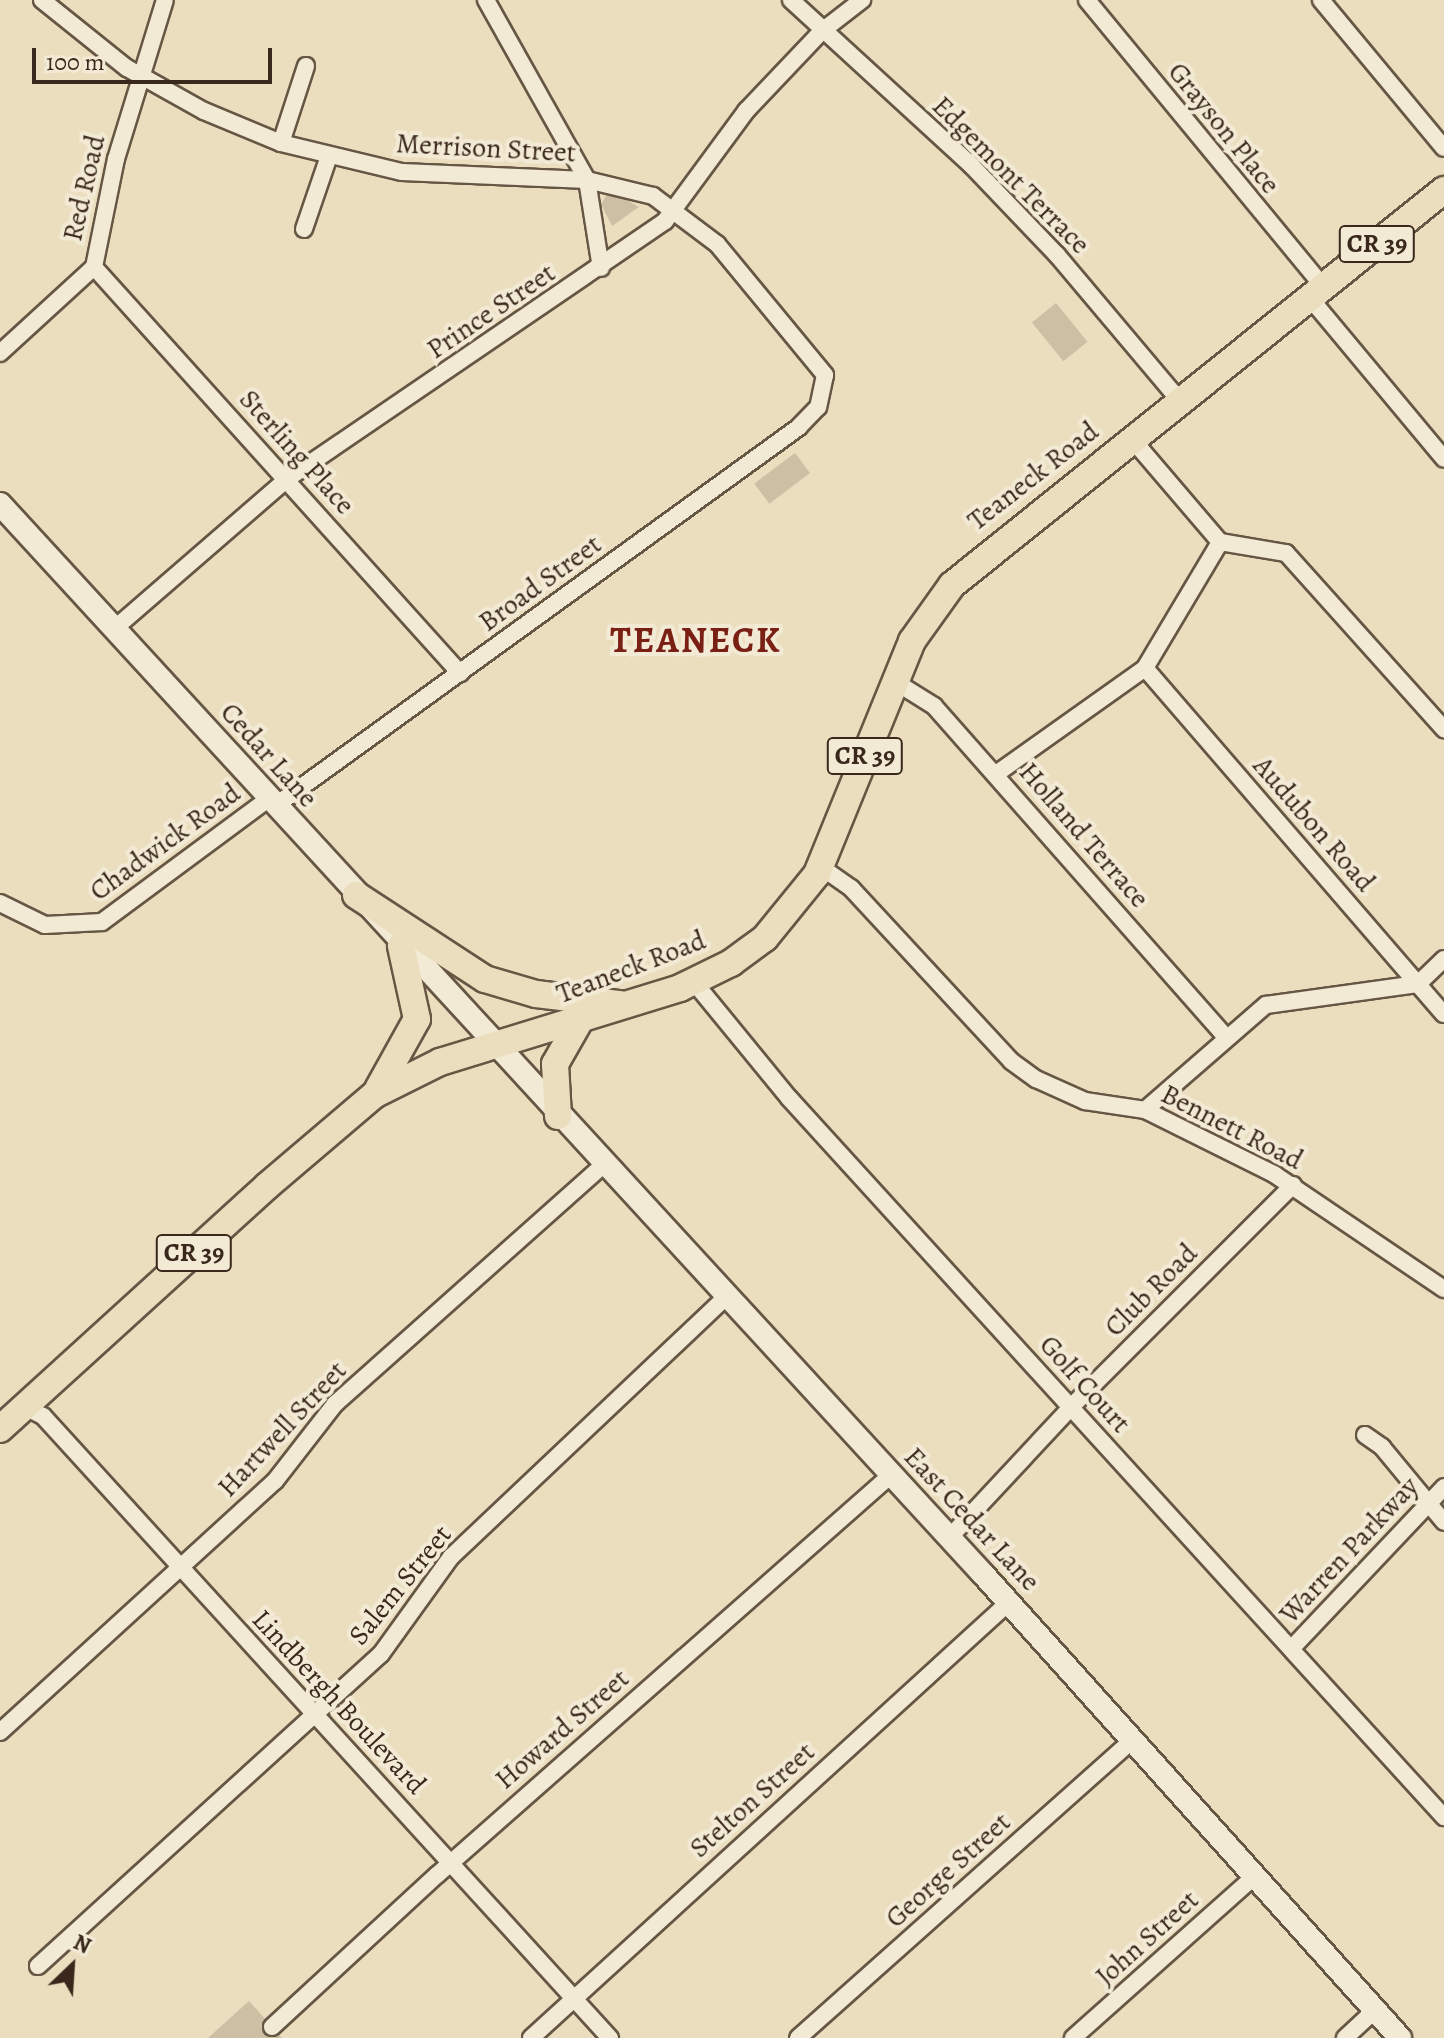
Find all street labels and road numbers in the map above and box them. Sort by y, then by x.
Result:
street label: Grayson Place [1161,56,1287,200]
street label: Edgemont Terrace [925,89,1097,261]
street label: Merrison Street [395,127,577,169]
street label: Red Road [56,132,112,244]
road number: CR 39 [1337,222,1417,266]
street label: Prince Street [420,256,562,366]
street label: Sterling Place [232,383,362,521]
street label: Teaneck Road [961,415,1105,537]
street label: Broad Street [472,527,608,639]
street label: Cedar Lane [213,696,325,814]
road number: CR 39 [825,734,905,778]
street label: Audubon Road [1246,749,1382,899]
street label: Holland Terrace [1012,755,1156,915]
street label: Chadwick Road [83,776,247,908]
street label: Teaneck Road [552,923,710,1011]
street label: Bennett Road [1156,1077,1308,1177]
road number: CR 39 [154,1231,234,1275]
street label: Club Road [1098,1237,1204,1343]
street label: Golf Court [1032,1328,1138,1440]
street label: Hartwell Street [211,1354,353,1504]
street label: East Cedar Lane [897,1440,1047,1598]
street label: Warren Parkway [1272,1470,1426,1630]
street label: Salem Street [342,1518,458,1652]
street label: Lindbergh Boulevard [245,1603,433,1801]
street label: Howard Street [488,1662,636,1796]
street label: Stelton Street [683,1735,821,1865]
street label: George Street [879,1805,1017,1935]
street label: John Street [1089,1883,1205,1993]

